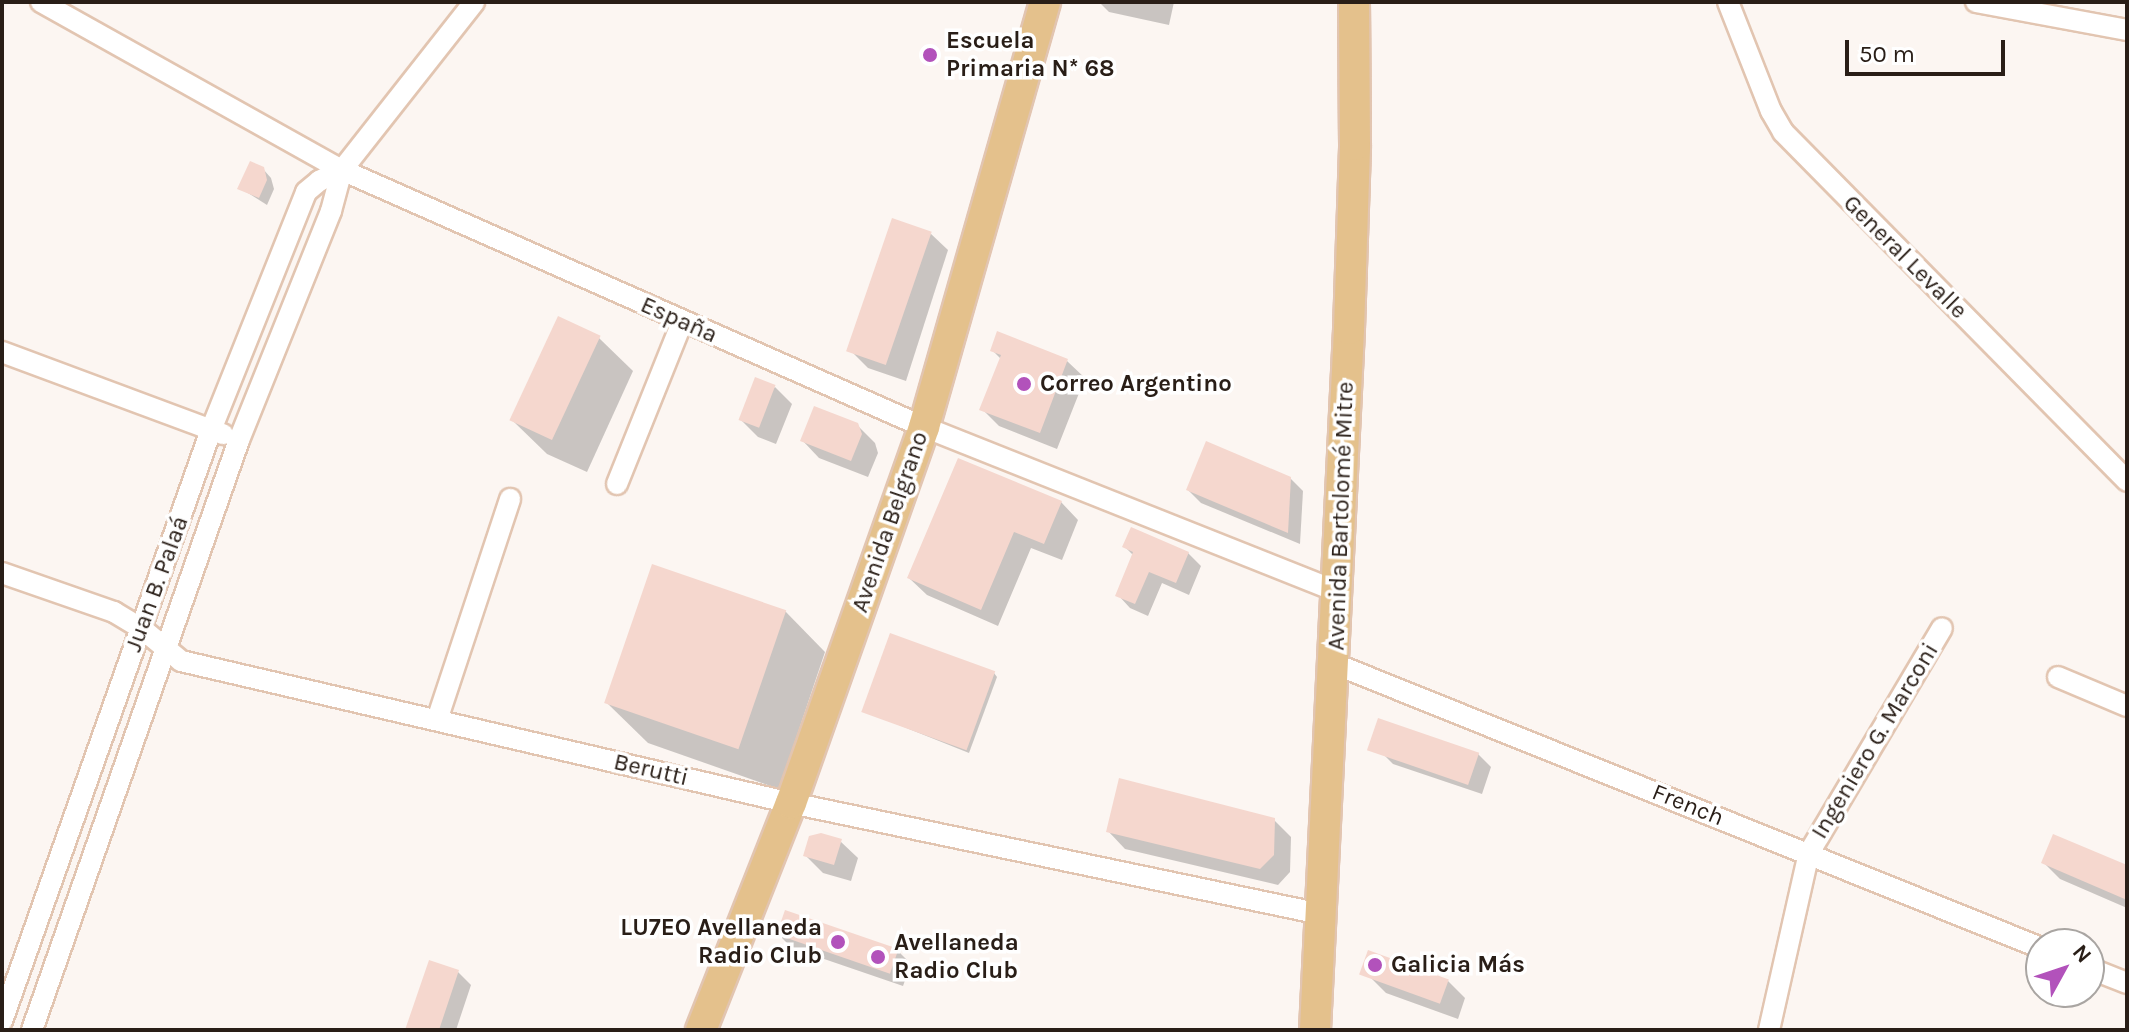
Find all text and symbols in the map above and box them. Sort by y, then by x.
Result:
scale bar [1849,24,2009,74]
place label: Escuela Primaria N* 68 [946,27,1115,83]
text: 50 m [1859,40,1915,68]
marker: Escuela Primaria N* 68 [921,46,939,64]
street label: General Levalle [1837,189,1973,325]
street label: España [636,290,722,350]
place label: Correo Argentino [1040,370,1232,398]
marker: Correo Argentino [1015,375,1033,393]
street label: Avenida Bartolomé Mitre [1322,381,1360,651]
street label: Avenida Belgrano [846,428,934,616]
street label: Juan B. Palaá [119,512,195,656]
street label: Ingeniero G. Marconi [1805,638,1945,844]
street label: Berutti [611,747,691,793]
street label: French [1648,778,1728,832]
place label: LU7EO Avellaneda Radio Club [620,914,822,970]
north arrow [2025,928,2105,1008]
place label: Avellaneda Radio Club [894,929,1019,985]
marker: LU7EO Avellaneda Radio Club [829,933,847,951]
text: N [2067,939,2097,968]
marker: Avellaneda Radio Club [869,948,887,966]
place label: Galicia Más [1391,951,1525,979]
marker: Galicia Más [1366,956,1384,974]

